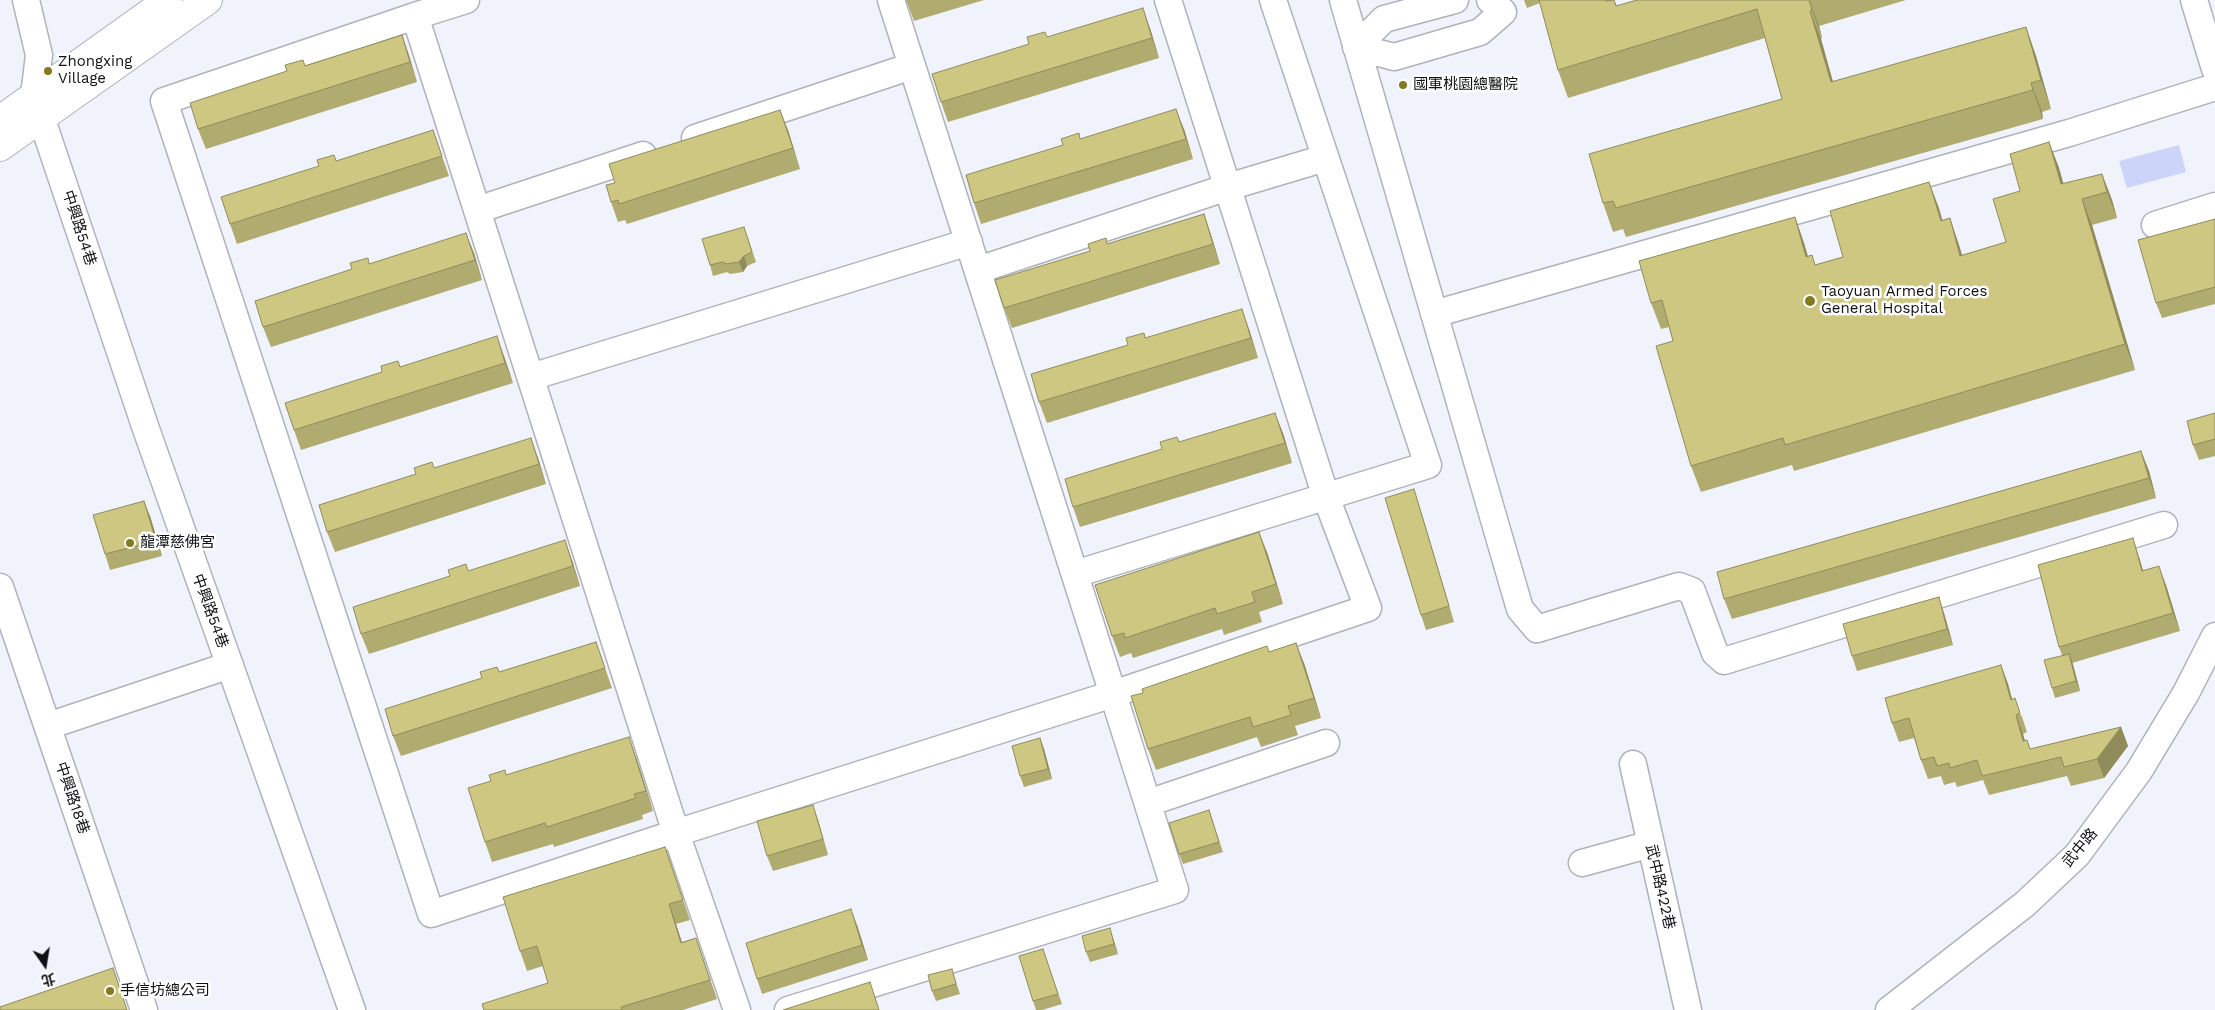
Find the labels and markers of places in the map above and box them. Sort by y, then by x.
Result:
place label: Zhongxing Village [58,53,132,88]
marker: Zhongxing Village [42,65,54,77]
place label: 國軍桃園總醫院 [1413,76,1518,94]
marker: 國軍桃園總醫院 [1397,79,1409,91]
place label: Taoyuan Armed Forces General Hospital [1821,283,1987,318]
marker: Taoyuan Armed Forces General Hospital [1803,294,1817,308]
place label: 龍潭慈佛宮 [140,534,215,552]
marker: 龍潭慈佛宮 [124,537,136,549]
place label: 手信坊總公司 [120,982,210,1000]
marker: 手信坊總公司 [104,985,116,997]

